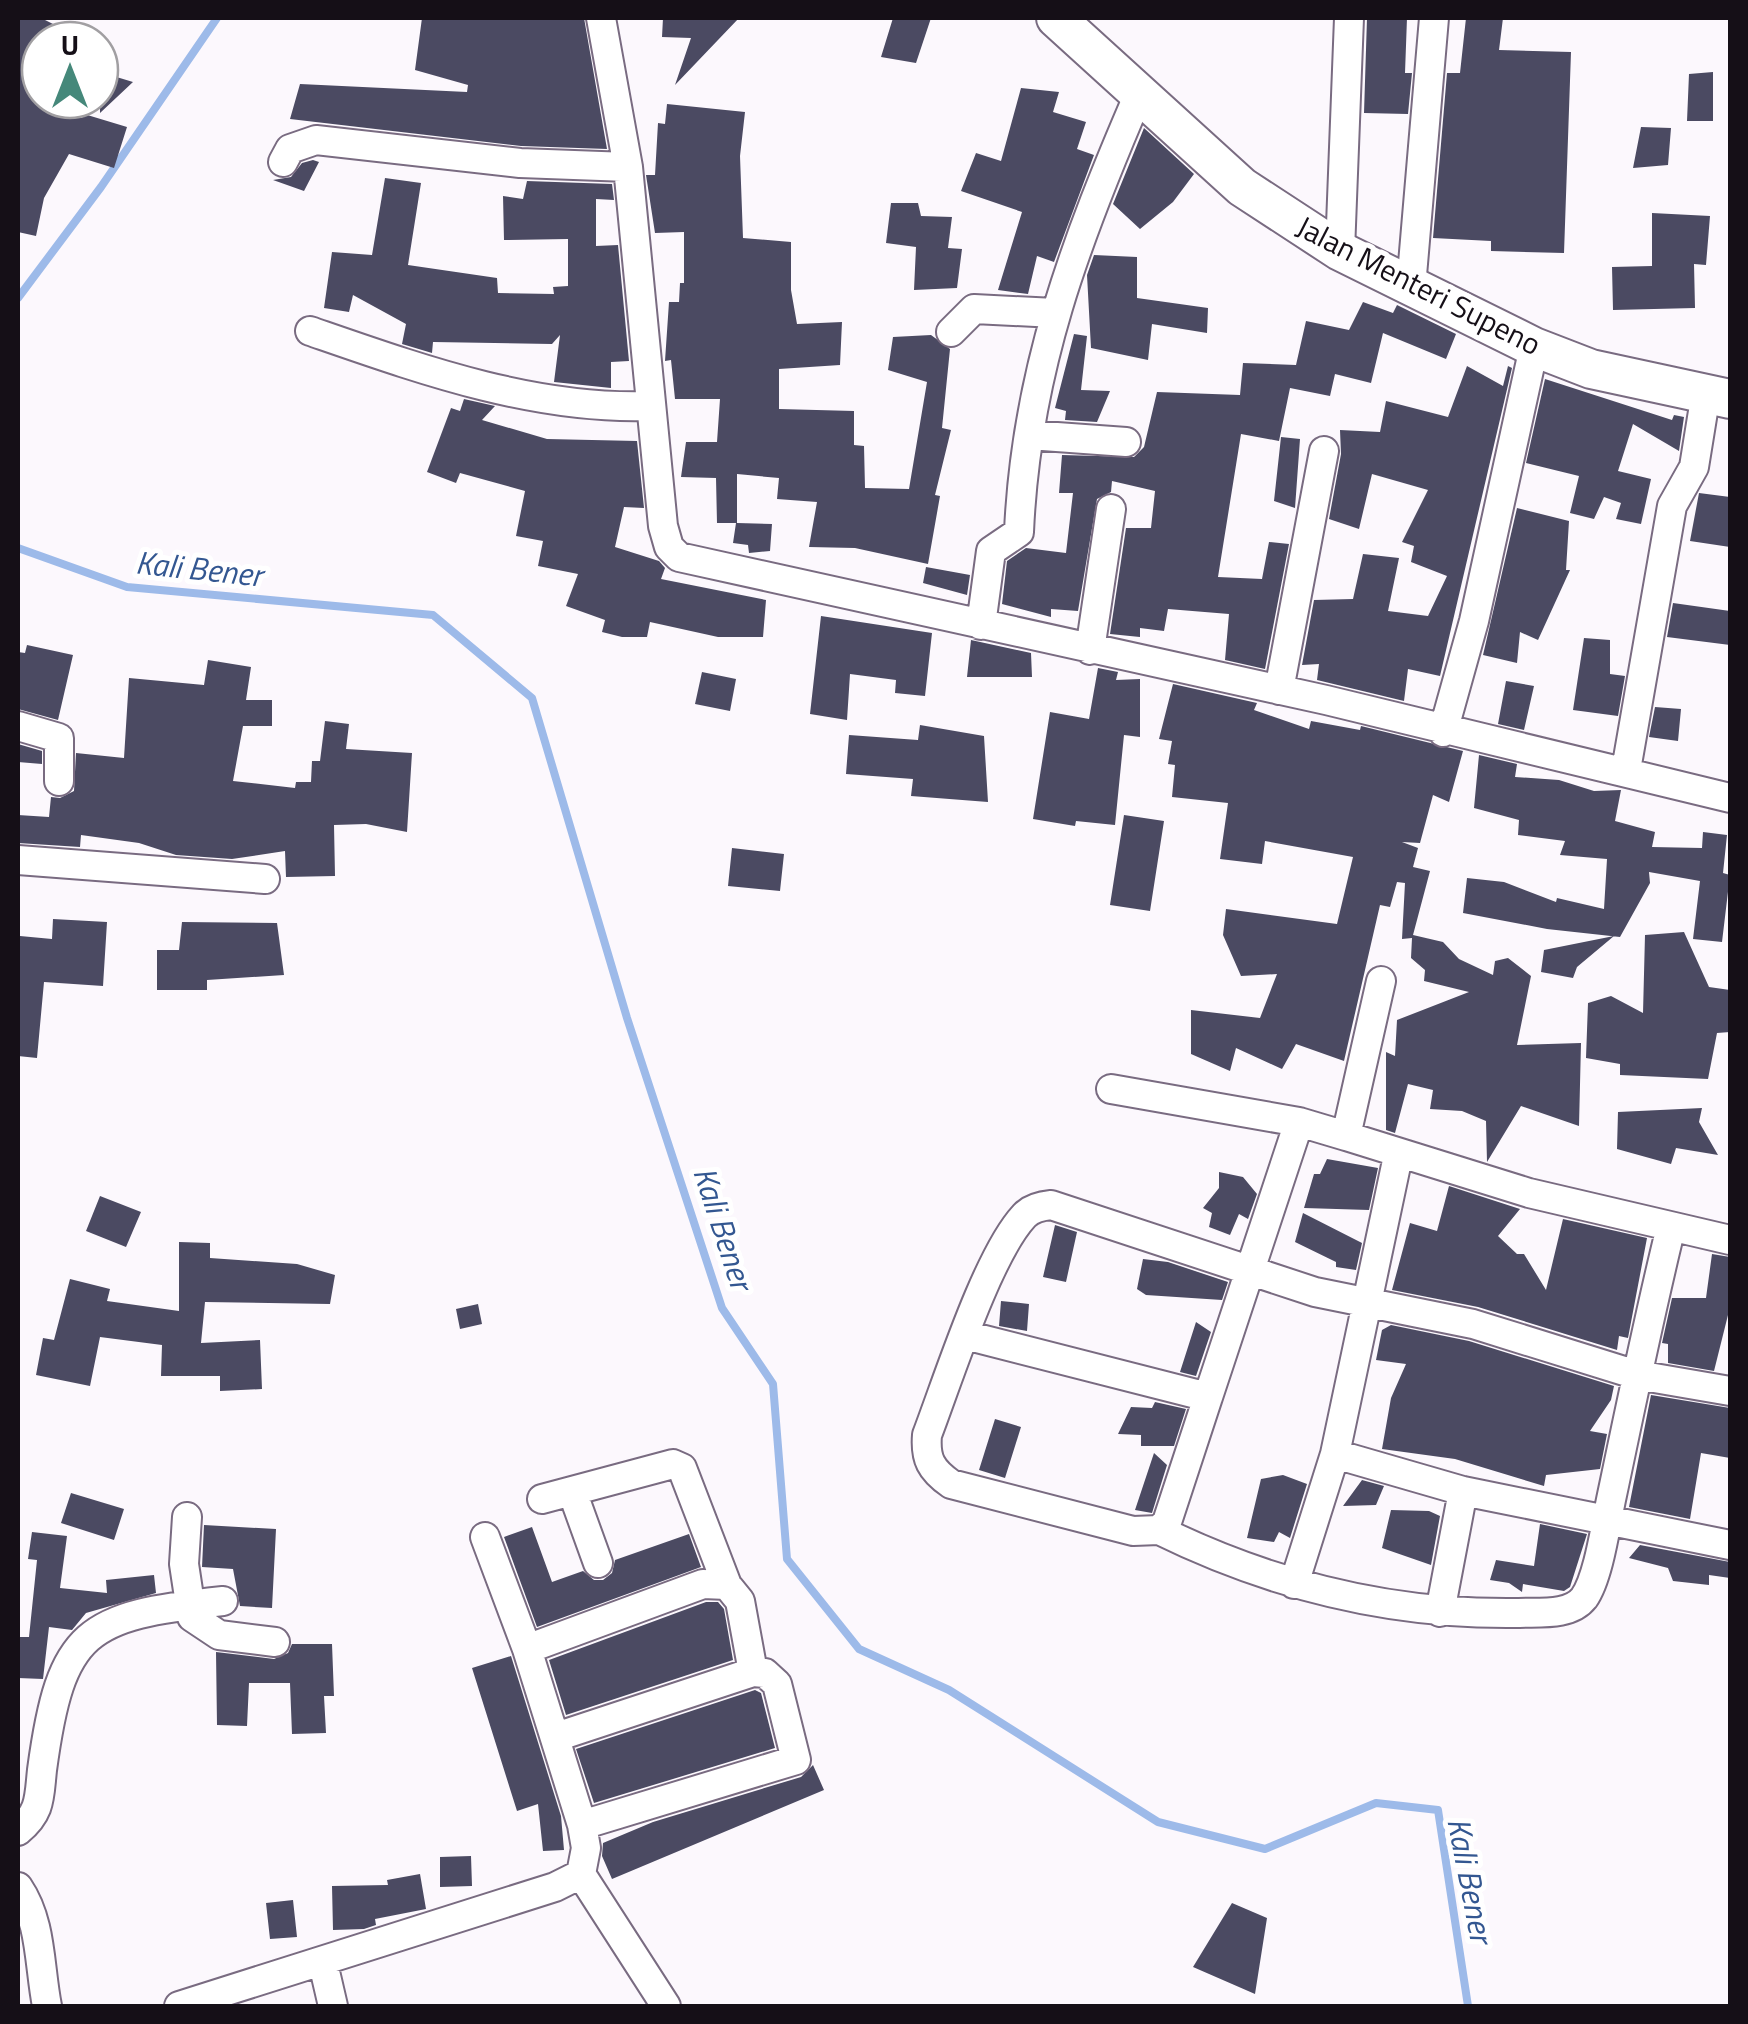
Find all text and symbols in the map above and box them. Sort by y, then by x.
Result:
north arrow [20,20,120,120]
text: U [61,23,79,66]
street label: Jalan Menteri Supeno [1289,203,1549,367]
water label: Kali Bener [134,538,268,599]
water label: Kali Bener [682,1160,768,1299]
water label: Kali Bener [1435,1813,1507,1951]

